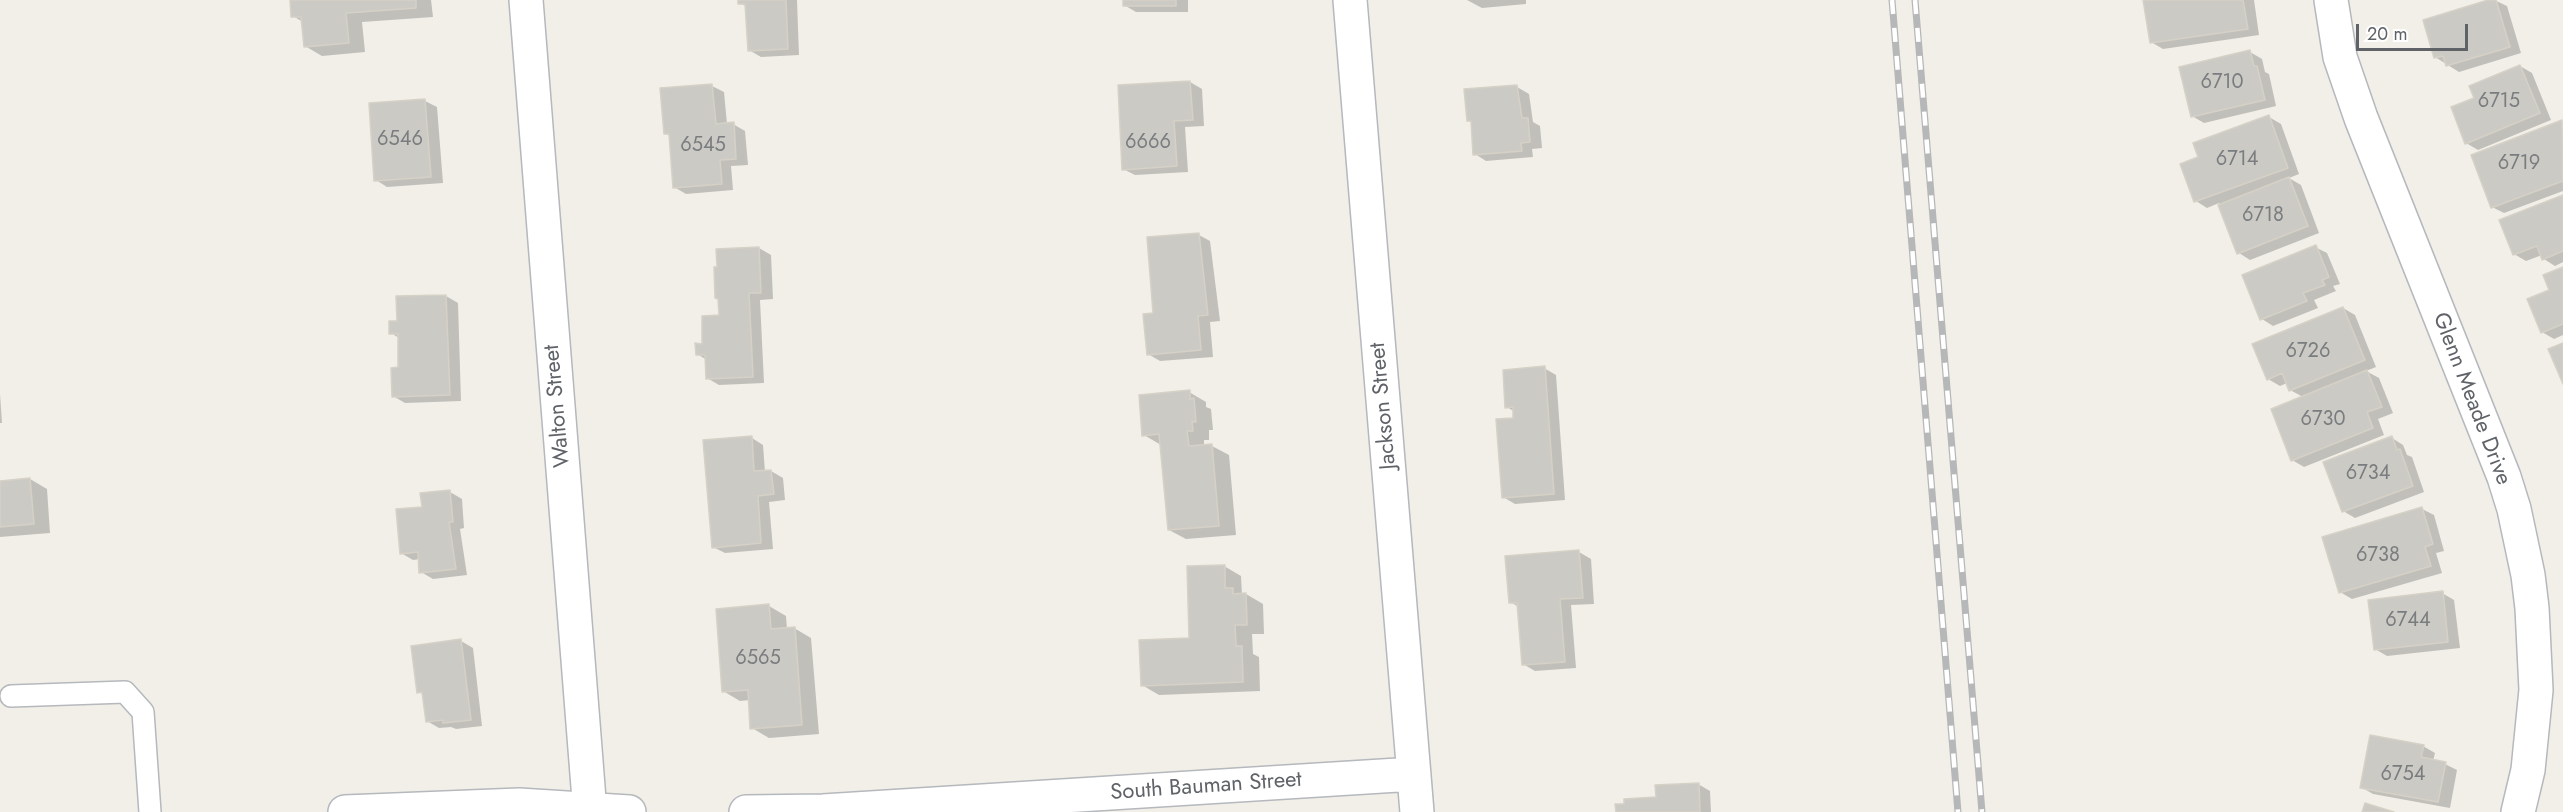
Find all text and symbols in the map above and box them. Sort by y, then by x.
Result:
scale bar [2359,12,2472,50]
text: 20 m [2367,21,2407,47]
house number: 6710 [2200,71,2244,95]
house number: 6715 [2478,90,2520,114]
house number: 6546 [377,128,423,152]
house number: 6666 [1125,131,1171,155]
house number: 6545 [680,134,726,158]
house number: 6714 [2216,148,2258,172]
house number: 6719 [2498,152,2540,176]
house number: 6718 [2242,204,2284,228]
street label: Glenn Meade Drive [2426,309,2516,489]
house number: 6726 [2286,340,2330,364]
street label: Jackson Street [1365,341,1403,471]
street label: Walton Street [539,344,577,468]
house number: 6730 [2301,408,2345,432]
house number: 6734 [2346,462,2390,486]
house number: 6738 [2356,544,2400,568]
house number: 6744 [2385,609,2431,633]
house number: 6565 [735,647,781,671]
house number: 6754 [2381,763,2425,787]
street label: South Bauman Street [1109,767,1303,807]

